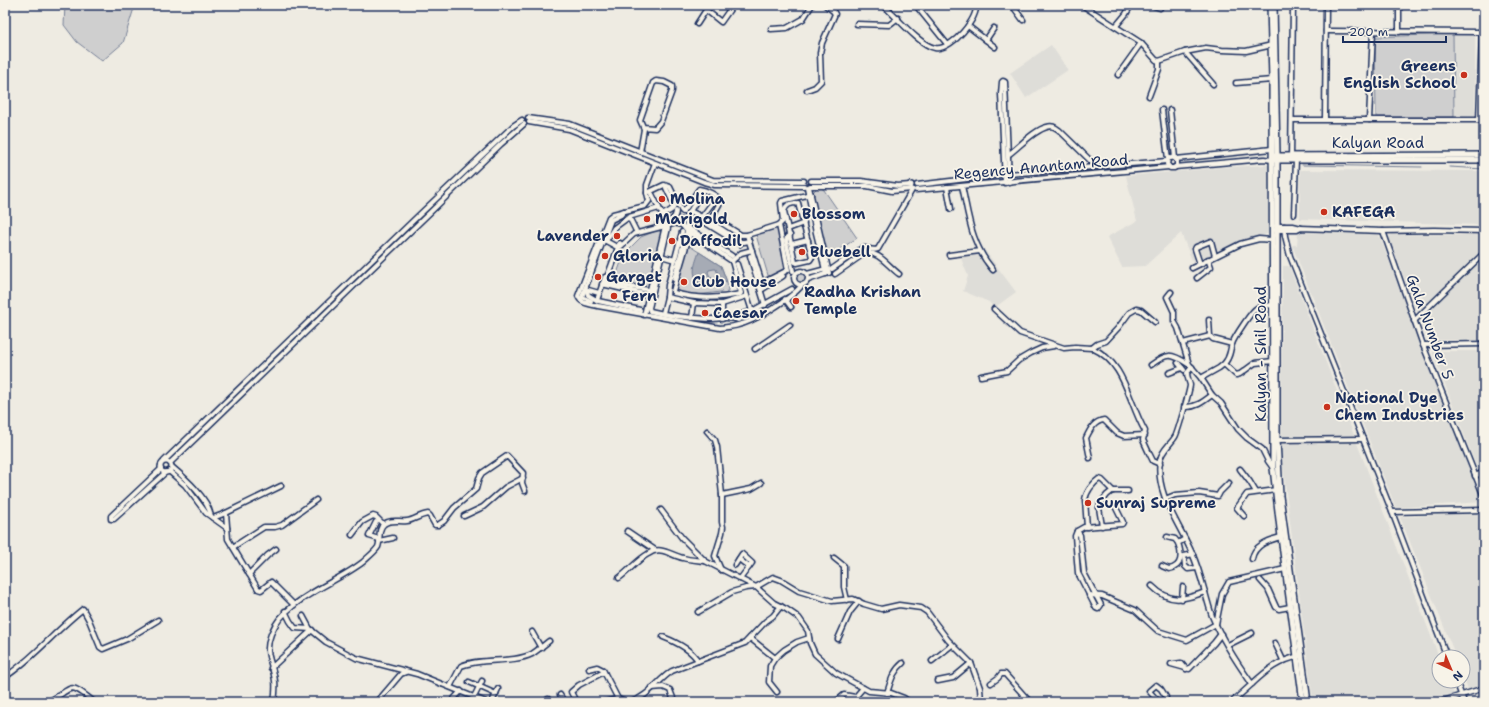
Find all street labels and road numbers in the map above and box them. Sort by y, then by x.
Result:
street label: Kalyan Road [1332,133,1425,153]
street label: Regency Anantam Road [953,149,1130,185]
street label: Gala Number 5 [1402,272,1458,382]
street label: Kalyan - Shil Road [1251,285,1271,422]

